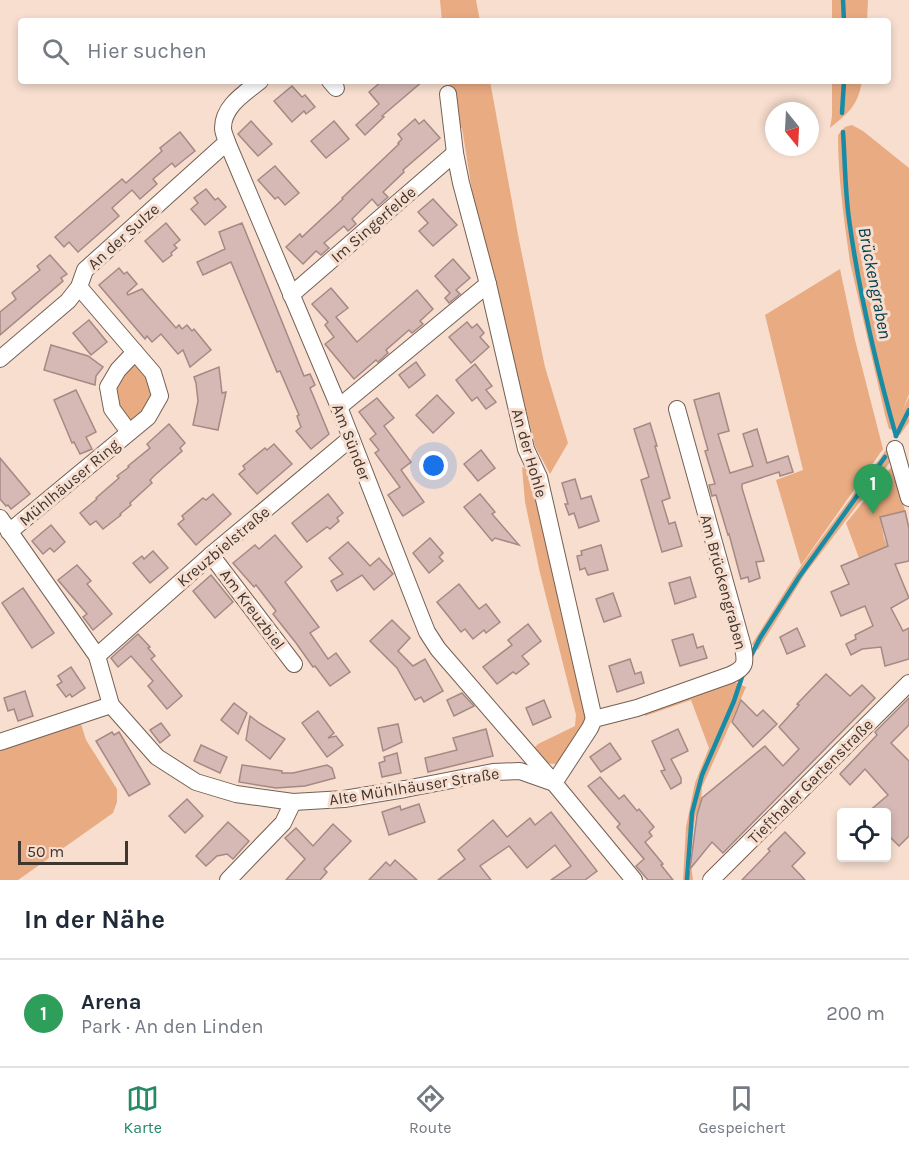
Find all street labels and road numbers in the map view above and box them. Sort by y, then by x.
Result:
street label: Im Singerfelde [327,182,420,266]
street label: An der Sulze [84,199,163,273]
street label: Am Sünder [328,401,375,483]
street label: An der Hohle [508,406,551,500]
street label: Mühlhäuser Ring [15,435,123,530]
street label: Kreuzbielstraße [173,502,273,591]
street label: Am Brückengraben [696,512,751,652]
street label: Am Kreuzbiel [216,565,289,653]
street label: Tiefthaler Gartenstraße [744,715,877,848]
street label: Alte Mühlhäuser Straße [328,764,500,809]

